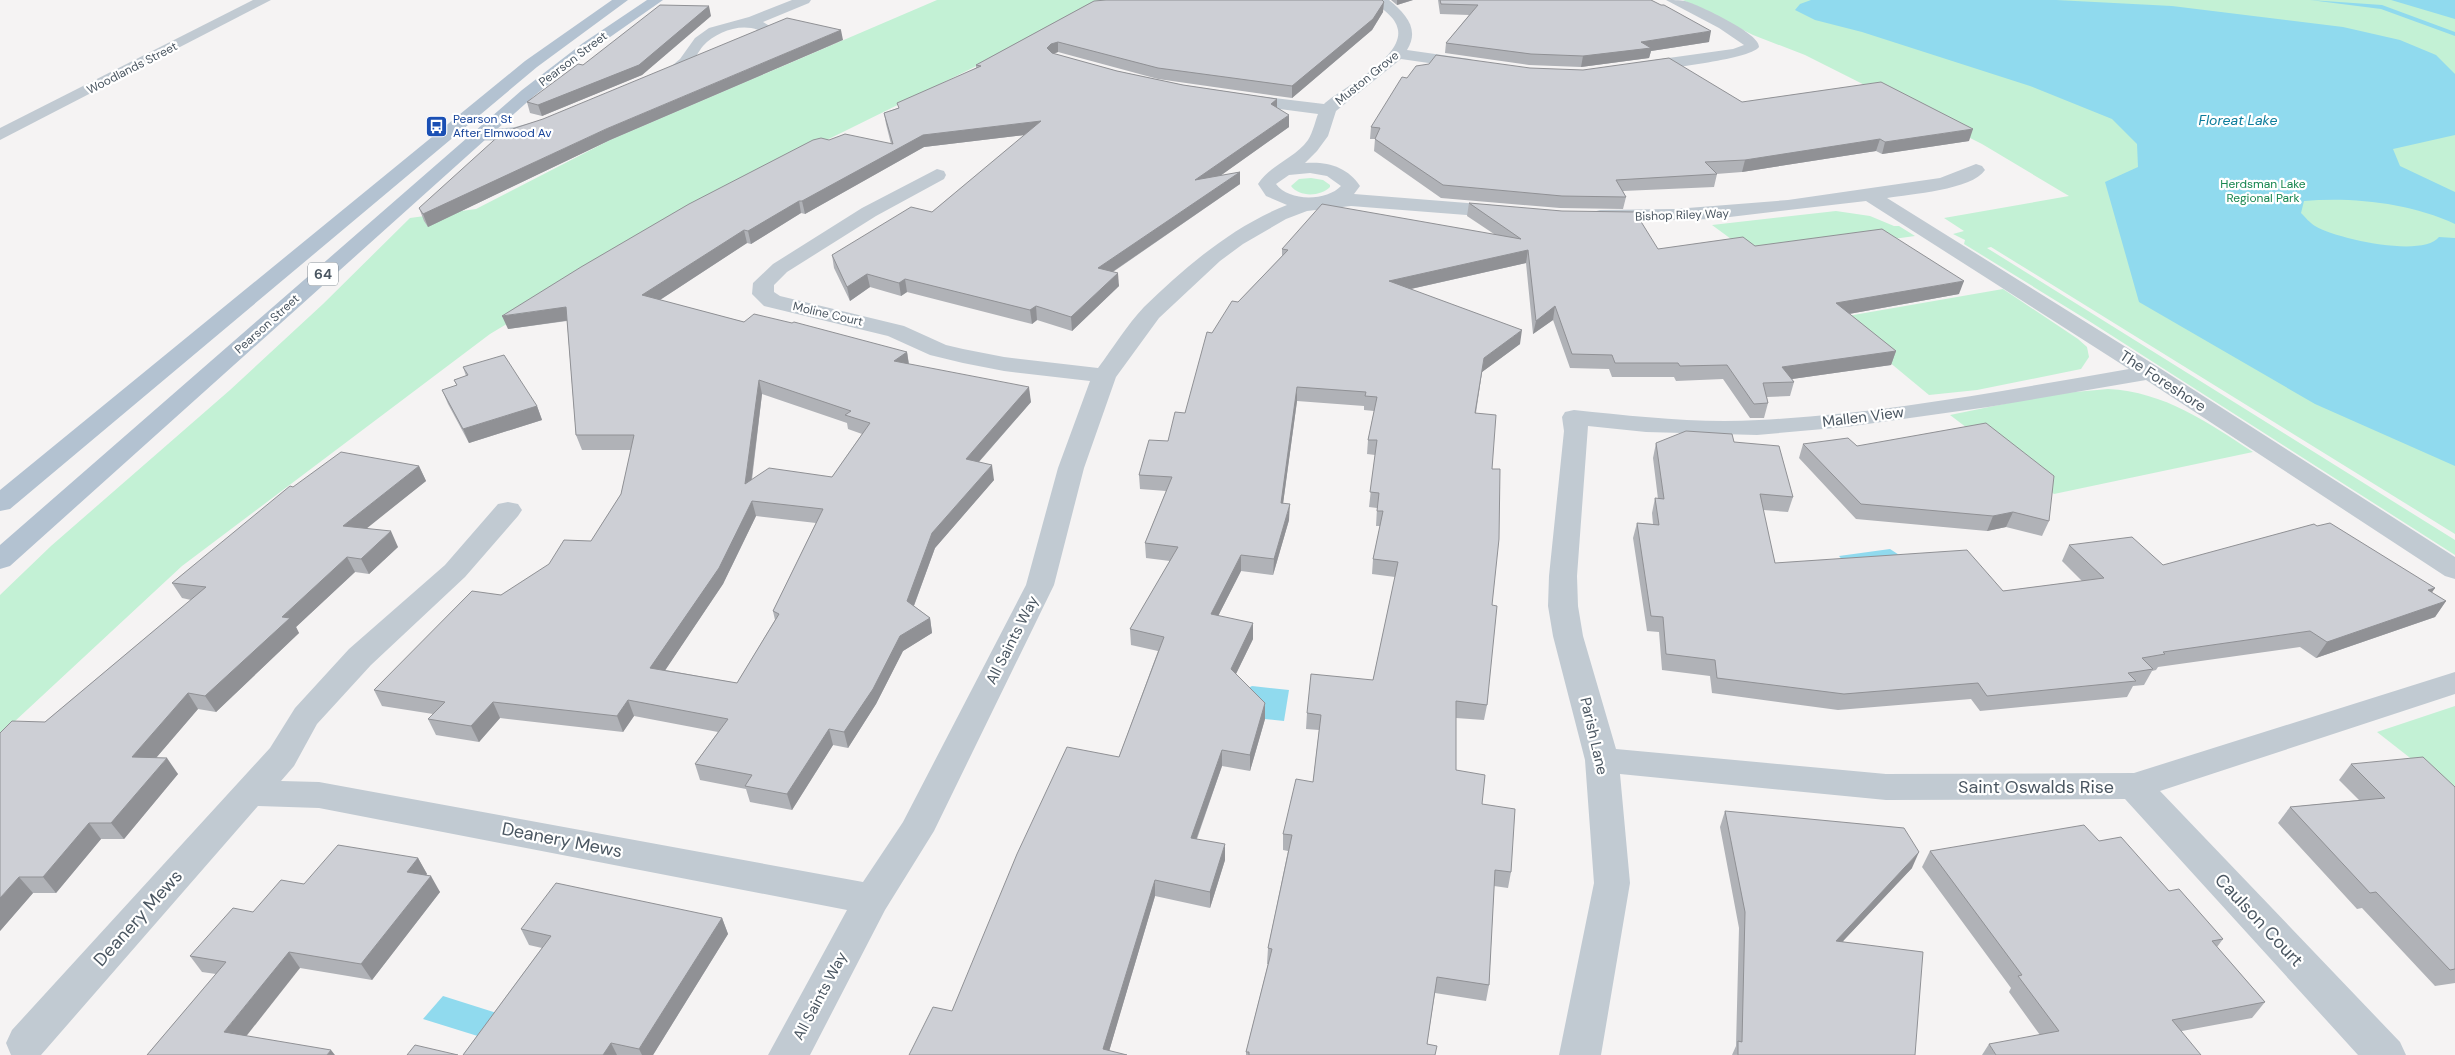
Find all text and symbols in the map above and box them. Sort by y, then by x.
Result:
street label: Pearson Street [536,28,611,90]
street label: Woodlands Street [84,38,180,98]
street label: Muston Grove [1332,47,1402,109]
place label: Pearson St After Elmwood Av [453,111,552,141]
water label: Floreat Lake [2199,111,2277,129]
bus stop icon: Pearson St After Elmwood Av [425,114,449,138]
park label: Herdsman Lake Regional Park [2220,176,2306,206]
street label: Bishop Riley Way [1635,205,1730,225]
road number: 64 [308,262,338,286]
street label: Pearson Street [231,291,303,357]
street label: Moline Court [791,298,865,330]
street label: The Foreshore [2116,346,2210,416]
street label: Mallen View [1821,402,1905,432]
street label: All Saints Way [981,592,1043,688]
street label: Parish Lane [1575,695,1613,777]
street label: Saint Oswalds Rise [1958,775,2114,799]
street label: Deanery Mews [500,817,624,863]
street label: Deanery Mews [88,865,188,971]
street label: Caulson Court [2209,868,2309,972]
street label: All Saints Way [788,948,852,1044]

